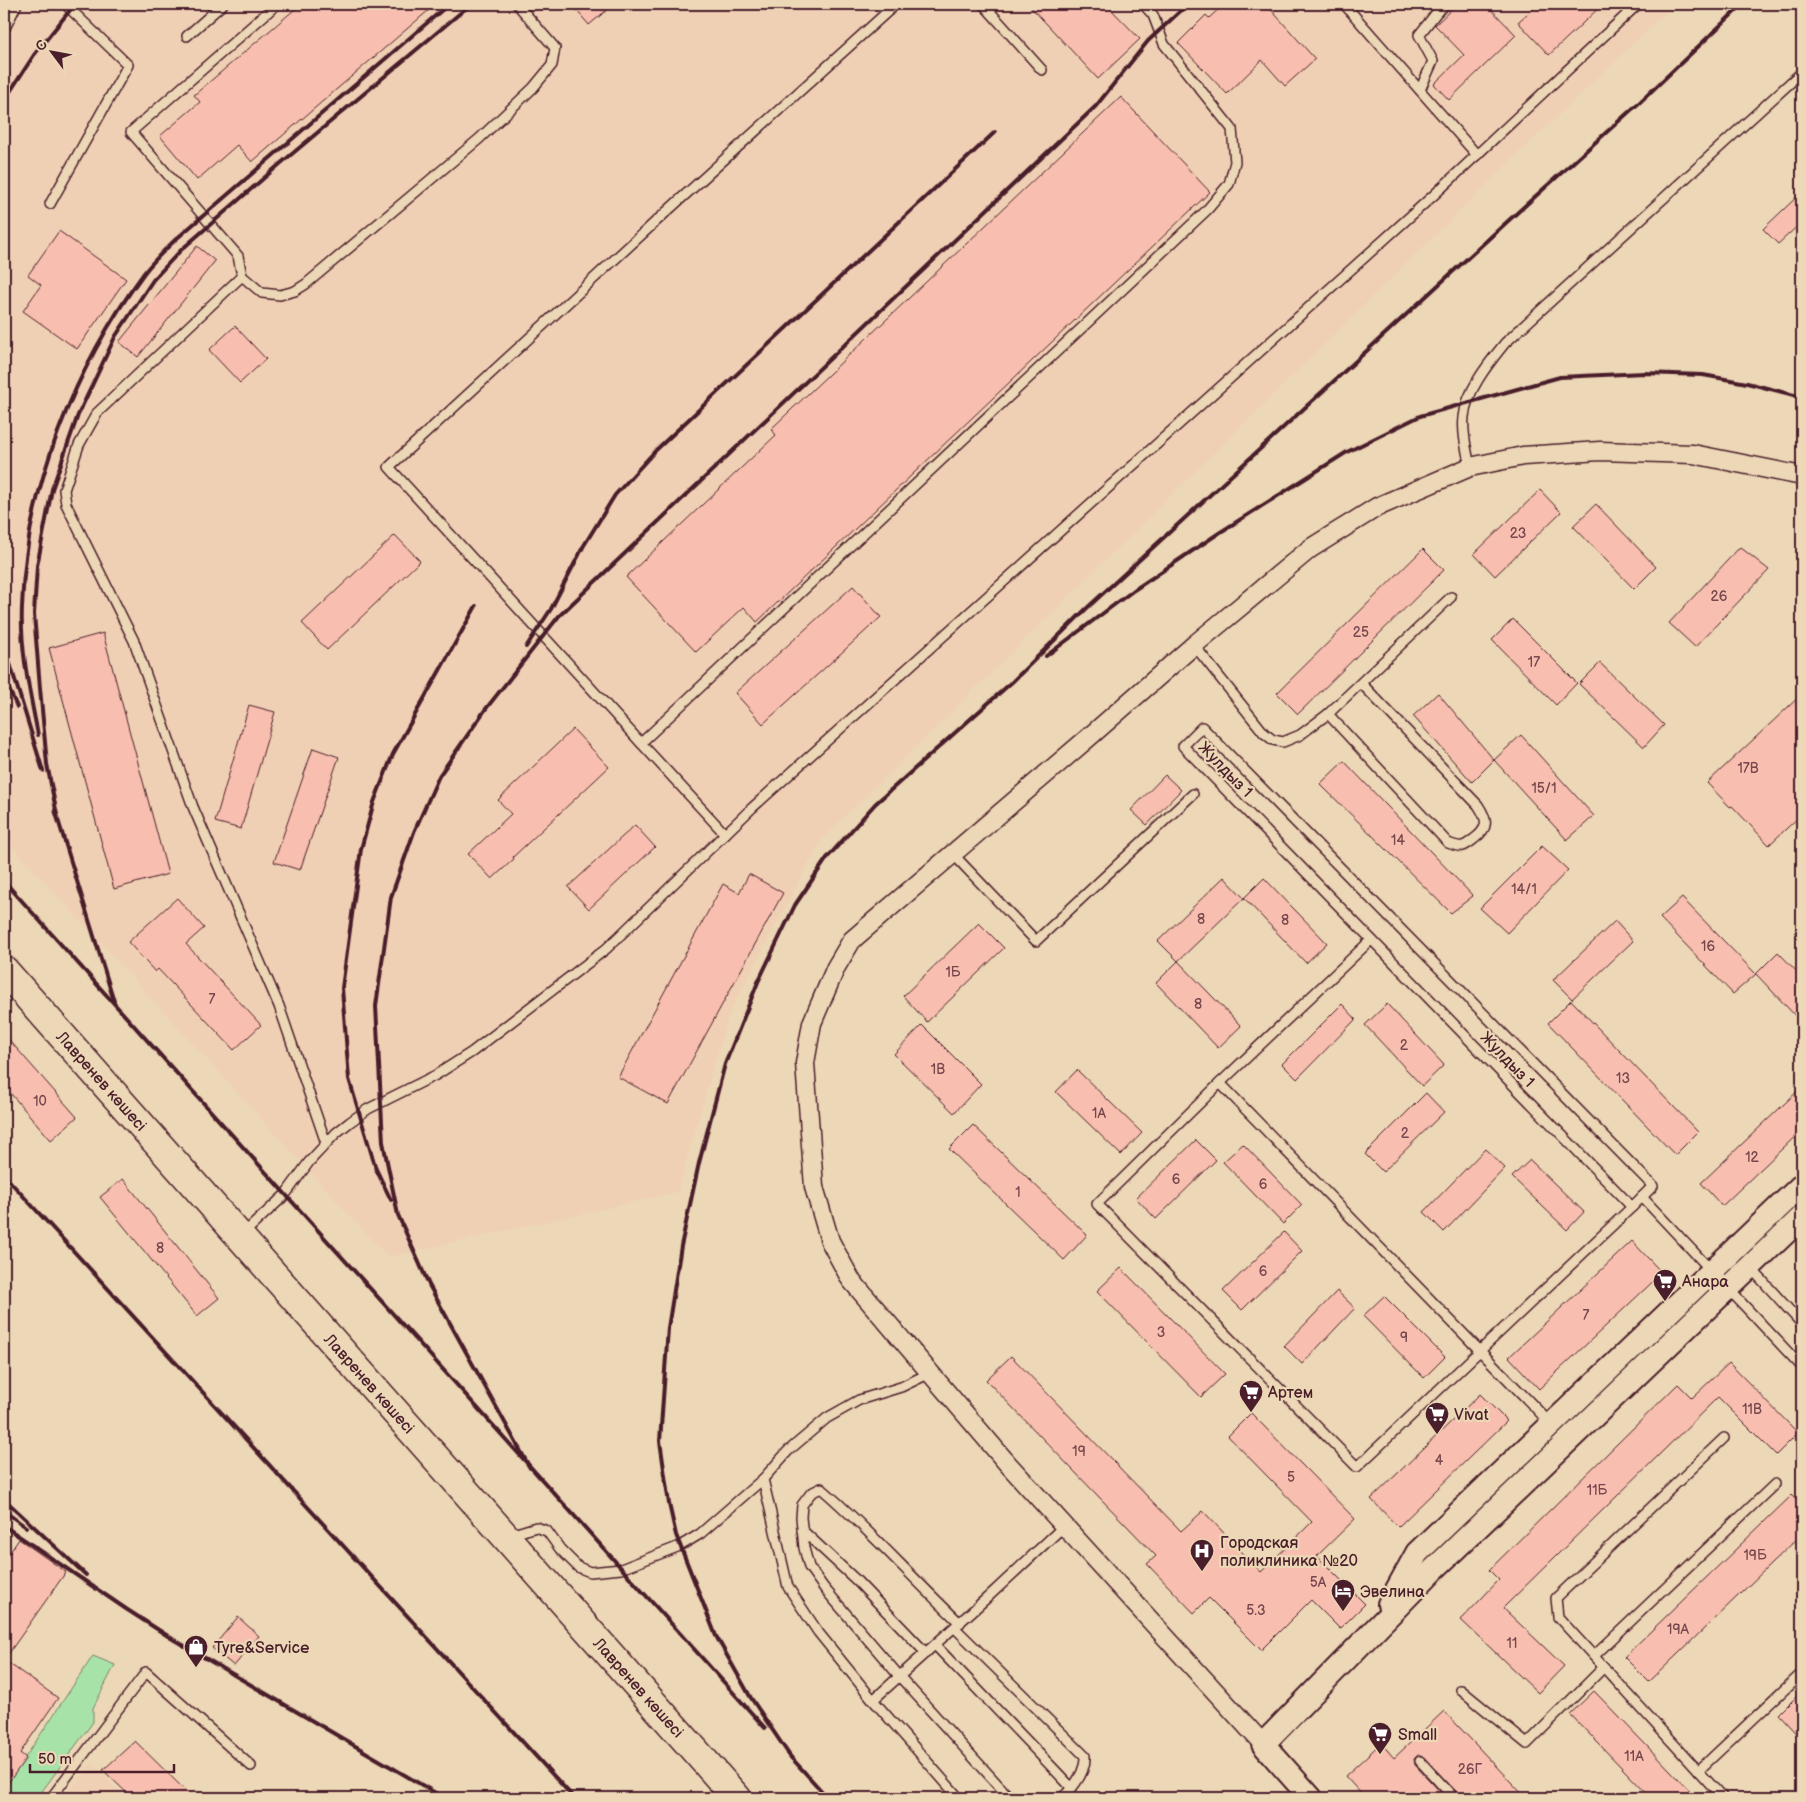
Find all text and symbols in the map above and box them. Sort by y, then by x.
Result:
north arrow [28,28,78,78]
text: С [32,37,51,54]
house number: 23 [1510,525,1526,542]
house number: 26 [1711,588,1728,605]
house number: 25 [1353,624,1369,641]
house number: 17 [1528,654,1540,671]
street label: Жулдыз 1 [1194,738,1256,802]
house number: 17В [1737,760,1759,777]
house number: 15/1 [1531,780,1557,797]
house number: 14 [1391,832,1405,849]
house number: 14/1 [1511,881,1537,898]
house number: 8 [1197,911,1205,928]
house number: 8 [1281,912,1289,929]
house number: 16 [1701,938,1715,955]
house number: 1Б [945,964,961,981]
house number: 7 [209,991,216,1008]
house number: 8 [1194,996,1202,1013]
street label: Лавренев көшесі [51,1027,150,1136]
street label: Жулдыз 1 [1476,1028,1538,1092]
house number: 2 [1400,1037,1409,1054]
house number: 1В [931,1061,945,1078]
house number: 13 [1616,1070,1630,1087]
house number: 10 [33,1093,47,1110]
house number: 1А [1092,1105,1106,1122]
house number: 2 [1401,1125,1410,1142]
house number: 12 [1745,1149,1760,1166]
house number: 6 [1172,1171,1181,1188]
house number: 6 [1259,1176,1268,1193]
house number: 1 [1015,1184,1021,1201]
house number: 8 [156,1240,164,1257]
house number: 6 [1259,1263,1268,1280]
supermarket icon: Анара [1652,1268,1678,1302]
place label: Анара [1681,1273,1729,1292]
house number: 7 [1583,1307,1590,1324]
house number: 3 [1157,1324,1165,1341]
house number: 9 [1400,1329,1408,1346]
street label: Лавренев көшесі [319,1330,418,1438]
supermarket icon: Артем [1238,1379,1264,1413]
place label: Артем [1267,1384,1313,1403]
supermarket icon: Vivat [1424,1401,1450,1435]
house number: 11В [1742,1401,1762,1418]
place label: Vivat [1454,1406,1489,1425]
house number: 19 [1072,1443,1086,1460]
house number: 4 [1435,1452,1444,1469]
house number: 5 [1287,1469,1295,1486]
house number: 11Б [1587,1482,1608,1499]
place label: Городская поликлиника №20 [1220,1534,1358,1571]
hospital icon: Городская поликлиника №20 [1189,1538,1215,1572]
house number: 19Б [1743,1547,1767,1564]
house number: 5А [1310,1574,1327,1591]
hotel icon: Эвелина [1330,1578,1356,1612]
place label: Эвелина [1360,1583,1425,1602]
house number: 5.3 [1246,1602,1266,1619]
house number: 19А [1667,1621,1690,1638]
shop icon: Tyre&Service [183,1634,209,1668]
street label: Лавренев көшесі [588,1634,687,1742]
house number: 11 [1507,1635,1517,1652]
place label: Tyre&Service [214,1639,310,1658]
supermarket icon: Small [1367,1721,1393,1755]
place label: Small [1398,1726,1437,1745]
scale bar [30,1742,174,1774]
house number: 11А [1624,1748,1644,1765]
text: 50 m [38,1750,72,1769]
house number: 26Г [1458,1761,1483,1778]

